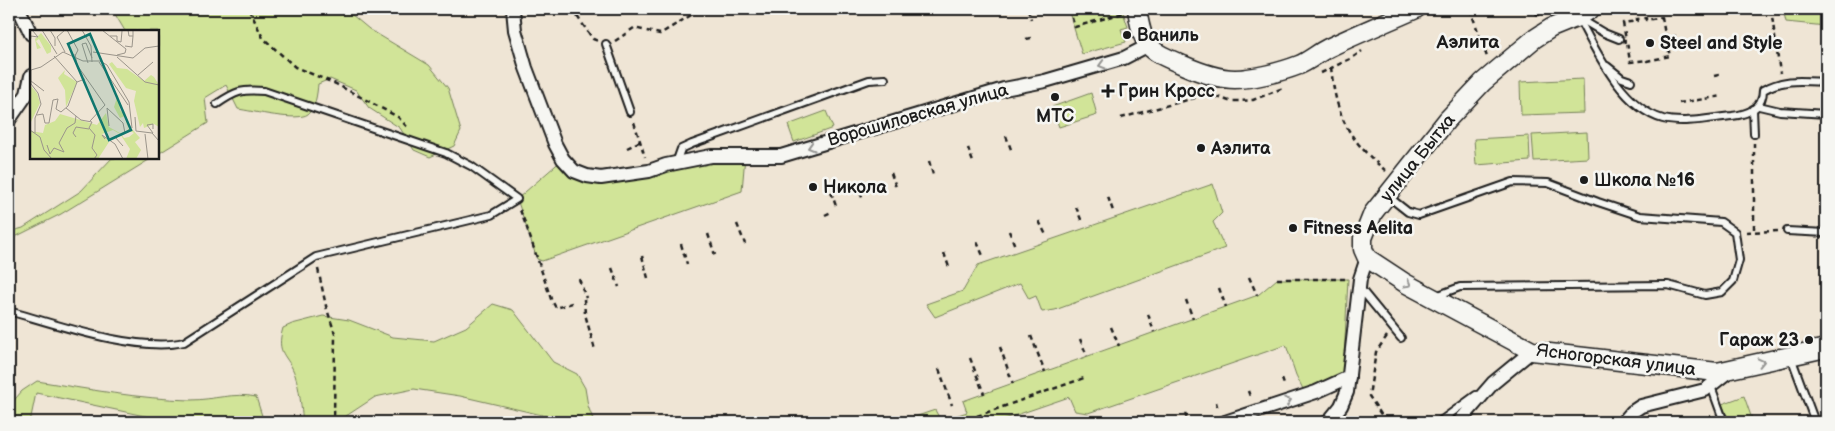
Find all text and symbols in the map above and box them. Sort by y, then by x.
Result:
place label: Ваниль [1137,25,1199,46]
marker: Ваниль [1121,29,1133,41]
inset map [30,30,159,159]
district label: Аэлита [1436,31,1500,54]
place label: Steel and Style [1660,33,1783,54]
marker: Steel and Style [1644,37,1656,49]
one-way arrow [1099,59,1107,69]
street label: Ворошиловская улица [825,79,1011,151]
place label: Грин Кросс [1118,81,1215,102]
marker: Грин Кросс [1102,85,1114,97]
marker: МТС [1049,91,1061,103]
place label: МТС [1036,106,1074,127]
street label: улица Бытха [1376,110,1460,206]
place label: Аэлита [1210,138,1271,159]
one-way arrow [808,141,816,151]
marker: Аэлита [1195,142,1207,154]
place label: Школа №16 [1594,170,1695,191]
marker: Школа №16 [1578,174,1590,186]
place label: Никола [823,177,887,198]
marker: Никола [807,181,819,193]
place label: Fitness Aelita [1303,218,1413,239]
marker: Fitness Aelita [1287,222,1299,234]
one-way arrow [1402,278,1411,288]
place label: Гараж 23 [1719,330,1799,351]
marker: Гараж 23 [1803,334,1815,346]
street label: Ясногорская улица [1535,340,1697,380]
one-way arrow [1757,357,1766,368]
one-way arrow [1283,397,1292,407]

